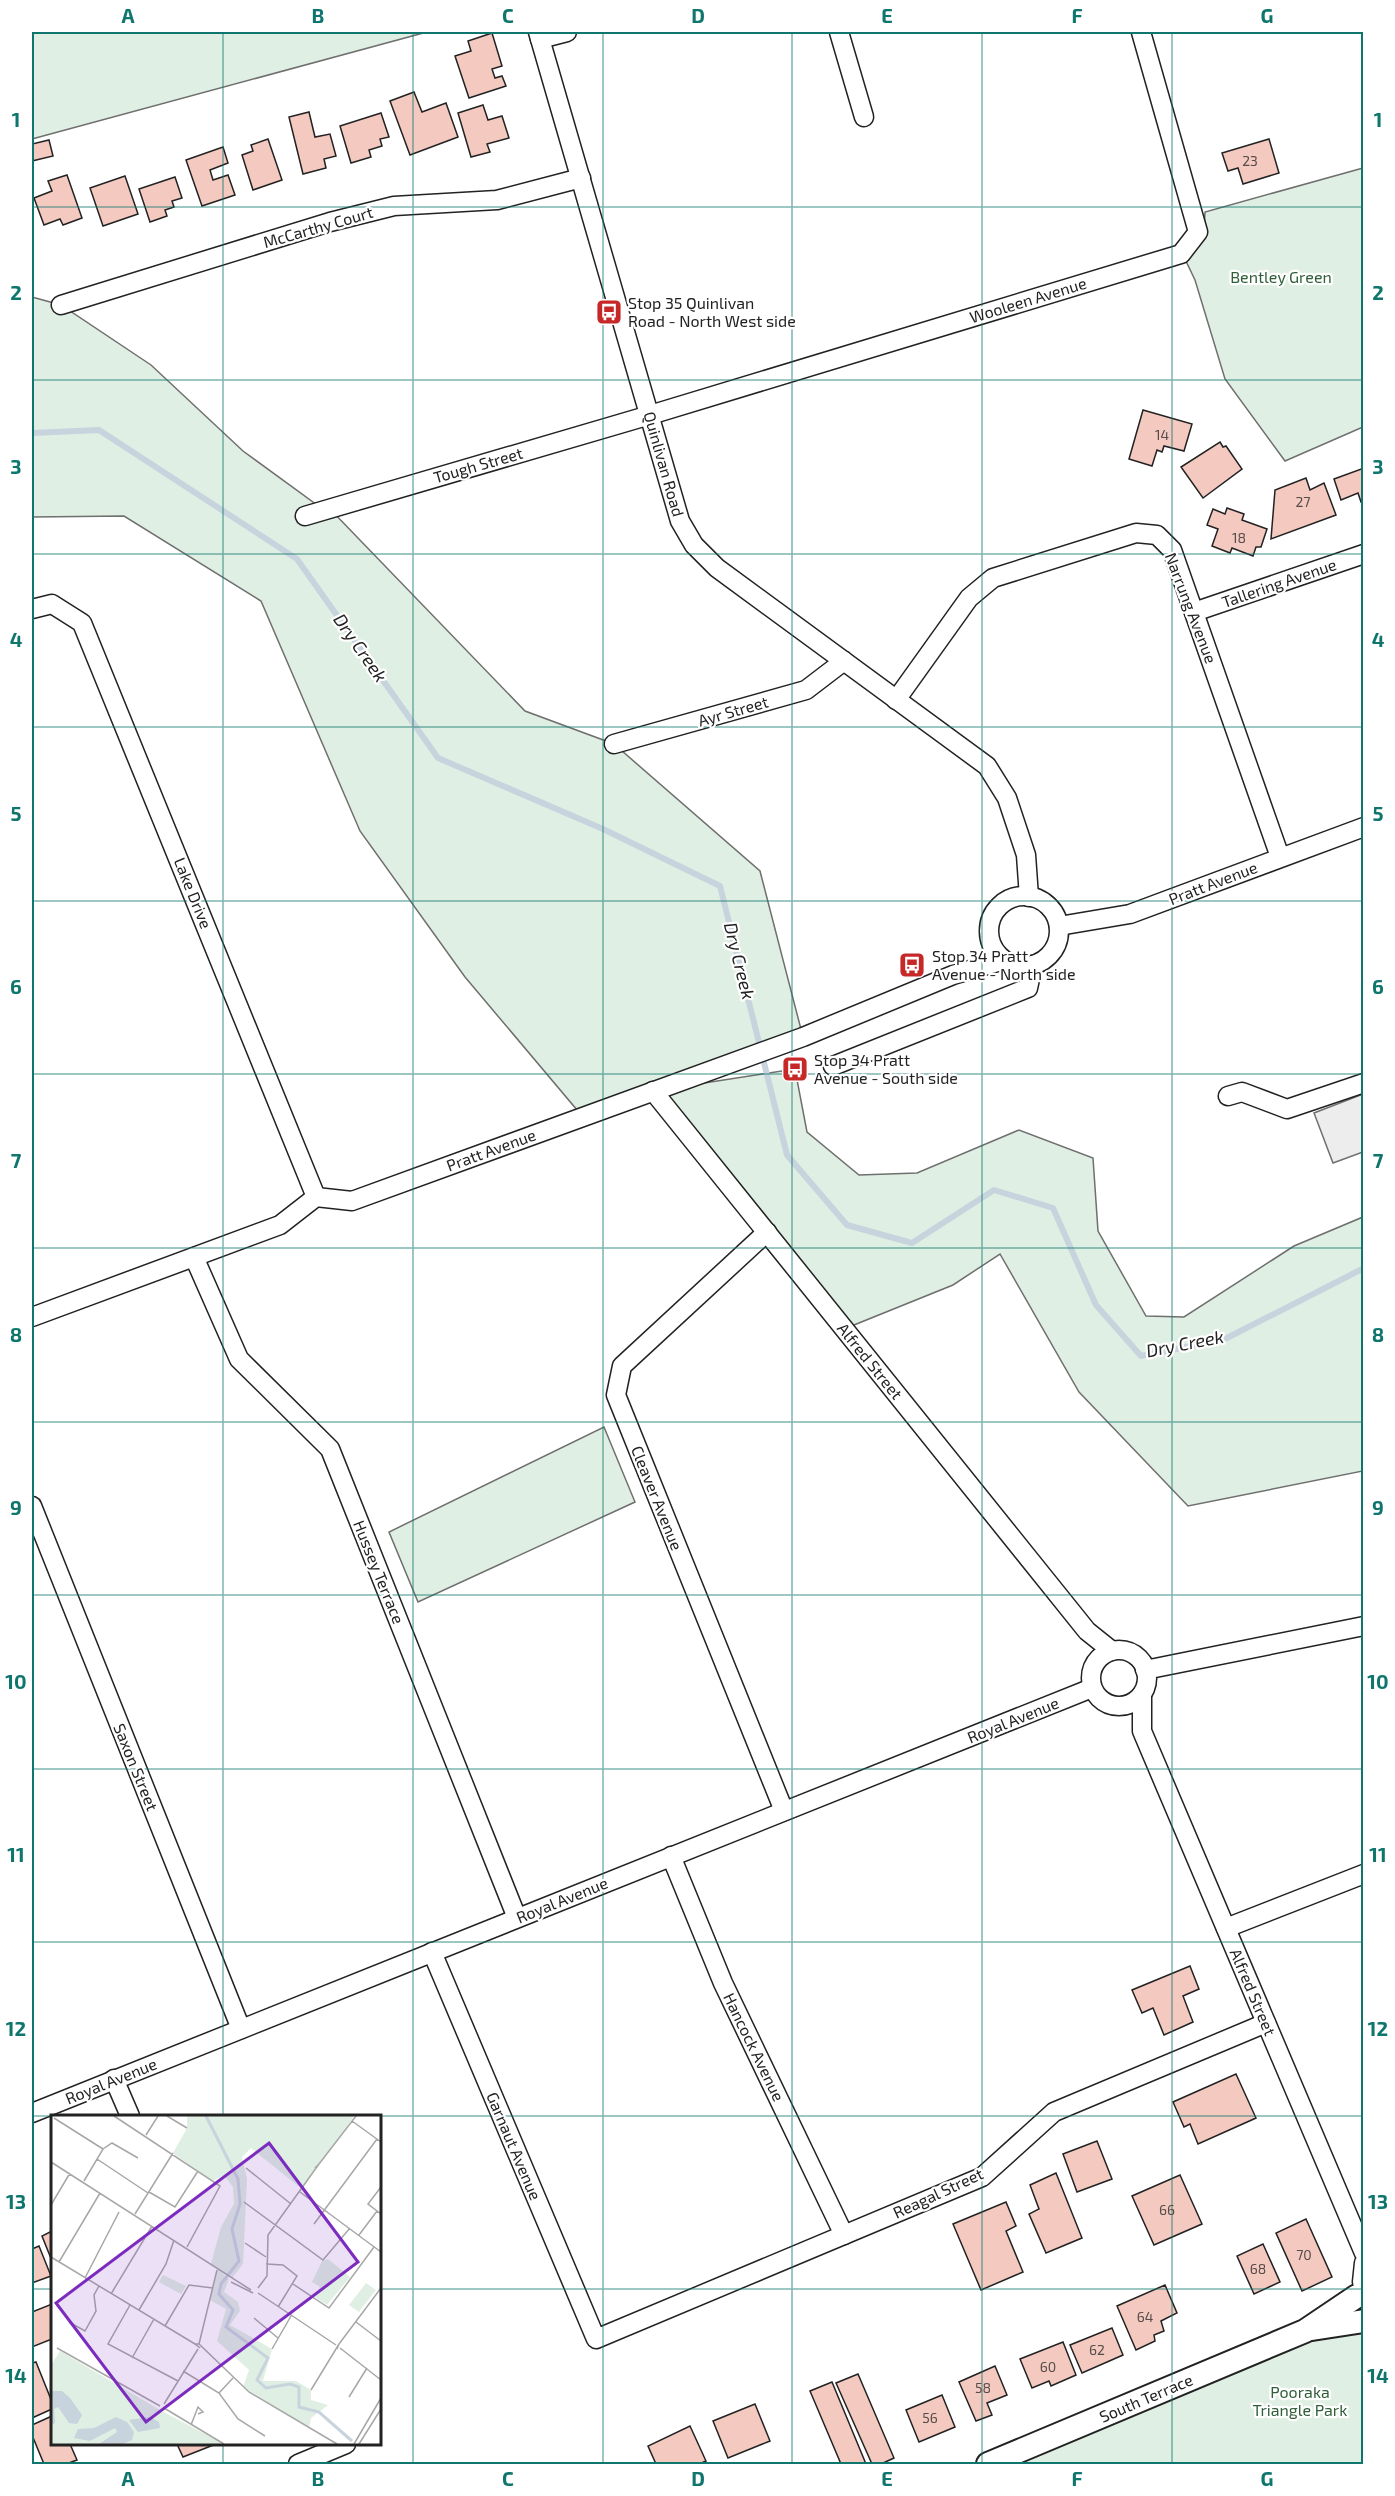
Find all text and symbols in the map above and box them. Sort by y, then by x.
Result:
text: A [121,3,135,27]
text: B [312,3,324,27]
text: C [502,3,514,27]
text: D [691,3,705,27]
text: E [881,3,893,27]
text: F [1071,3,1083,27]
text: G [1261,3,1273,27]
text: 1 [12,107,20,131]
text: 1 [1374,107,1382,131]
house number: 23 [1242,152,1258,169]
street label: McCarthy Court [261,202,375,251]
park label: Bentley Green [1230,267,1332,286]
street label: Wooleen Avenue [967,273,1089,326]
text: 2 [10,280,22,304]
text: 2 [1372,280,1384,304]
place label: Stop 35 Quinlivan Road - North West side [628,293,796,330]
bus stop icon: Stop 35 Quinlivan Road - North West side [594,297,624,327]
street label: Quinlivan Road [639,409,689,519]
house number: 14 [1155,426,1169,443]
street label: Tough Street [431,443,525,486]
text: 3 [10,454,22,478]
text: 3 [1372,454,1384,478]
house number: 27 [1295,493,1311,510]
house number: 18 [1232,529,1246,546]
street label: Narrung Avenue [1162,550,1221,666]
street label: Tallering Avenue [1219,554,1339,611]
water label: Dry Creek [329,609,392,686]
text: 4 [10,627,23,651]
text: 4 [1372,627,1385,651]
street label: Ayr Street [696,691,770,730]
text: 5 [10,801,22,825]
text: 5 [1372,801,1384,825]
street label: Lake Drive [171,854,216,931]
street label: Pratt Avenue [1166,857,1260,908]
water label: Dry Creek [720,920,760,1002]
place label: Stop 34 Pratt Avenue - North side [932,946,1076,983]
bus stop icon: Stop 34 Pratt Avenue - North side [897,950,927,980]
text: 6 [10,974,22,998]
text: 6 [1372,974,1384,998]
place label: Stop 34 Pratt Avenue - South side [814,1050,958,1087]
bus stop icon: Stop 34 Pratt Avenue - South side [780,1054,810,1084]
street label: Pratt Avenue [444,1125,538,1174]
text: 7 [11,1148,22,1172]
text: 7 [1373,1148,1384,1172]
street label: Alfred Street [834,1319,907,1403]
text: 8 [10,1322,22,1346]
text: 8 [1372,1322,1384,1346]
water label: Dry Creek [1144,1325,1226,1361]
street label: Cleaver Avenue [628,1443,687,1553]
text: 9 [10,1495,22,1519]
text: 9 [1372,1495,1384,1519]
street label: Hussey Terrace [350,1517,409,1626]
text: 10 [5,1669,27,1693]
text: 10 [1367,1669,1389,1693]
street label: Royal Avenue [964,1693,1061,1747]
street label: Saxon Street [110,1720,163,1813]
text: 11 [7,1842,25,1866]
text: 11 [1369,1842,1387,1866]
street label: Royal Avenue [513,1873,610,1927]
street label: Alfred Street [1227,1945,1280,2038]
street label: Hancock Avenue [720,1990,789,2104]
text: 12 [6,2016,26,2040]
text: 12 [1368,2016,1388,2040]
street label: Royal Avenue [62,2054,159,2108]
street label: Garnaut Avenue [483,2089,546,2203]
inset map [51,2115,381,2445]
street label: Reagal Street [890,2163,986,2222]
text: 13 [6,2189,26,2213]
text: 13 [1368,2189,1388,2213]
house number: 66 [1159,2201,1175,2218]
house number: 70 [1296,2246,1312,2263]
house number: 68 [1250,2260,1266,2277]
house number: 64 [1137,2308,1153,2325]
house number: 62 [1089,2341,1105,2358]
house number: 60 [1040,2358,1056,2375]
text: 14 [5,2363,27,2387]
text: 14 [1367,2363,1389,2387]
street label: South Terrace [1096,2369,1195,2426]
house number: 58 [975,2379,991,2396]
park label: Pooraka Triangle Park [1253,2382,1347,2419]
house number: 56 [922,2409,938,2426]
text: A [121,2466,135,2490]
text: B [312,2466,324,2490]
text: C [502,2466,514,2490]
text: D [691,2466,705,2490]
text: E [881,2466,893,2490]
text: F [1071,2466,1083,2490]
text: G [1261,2466,1273,2490]

